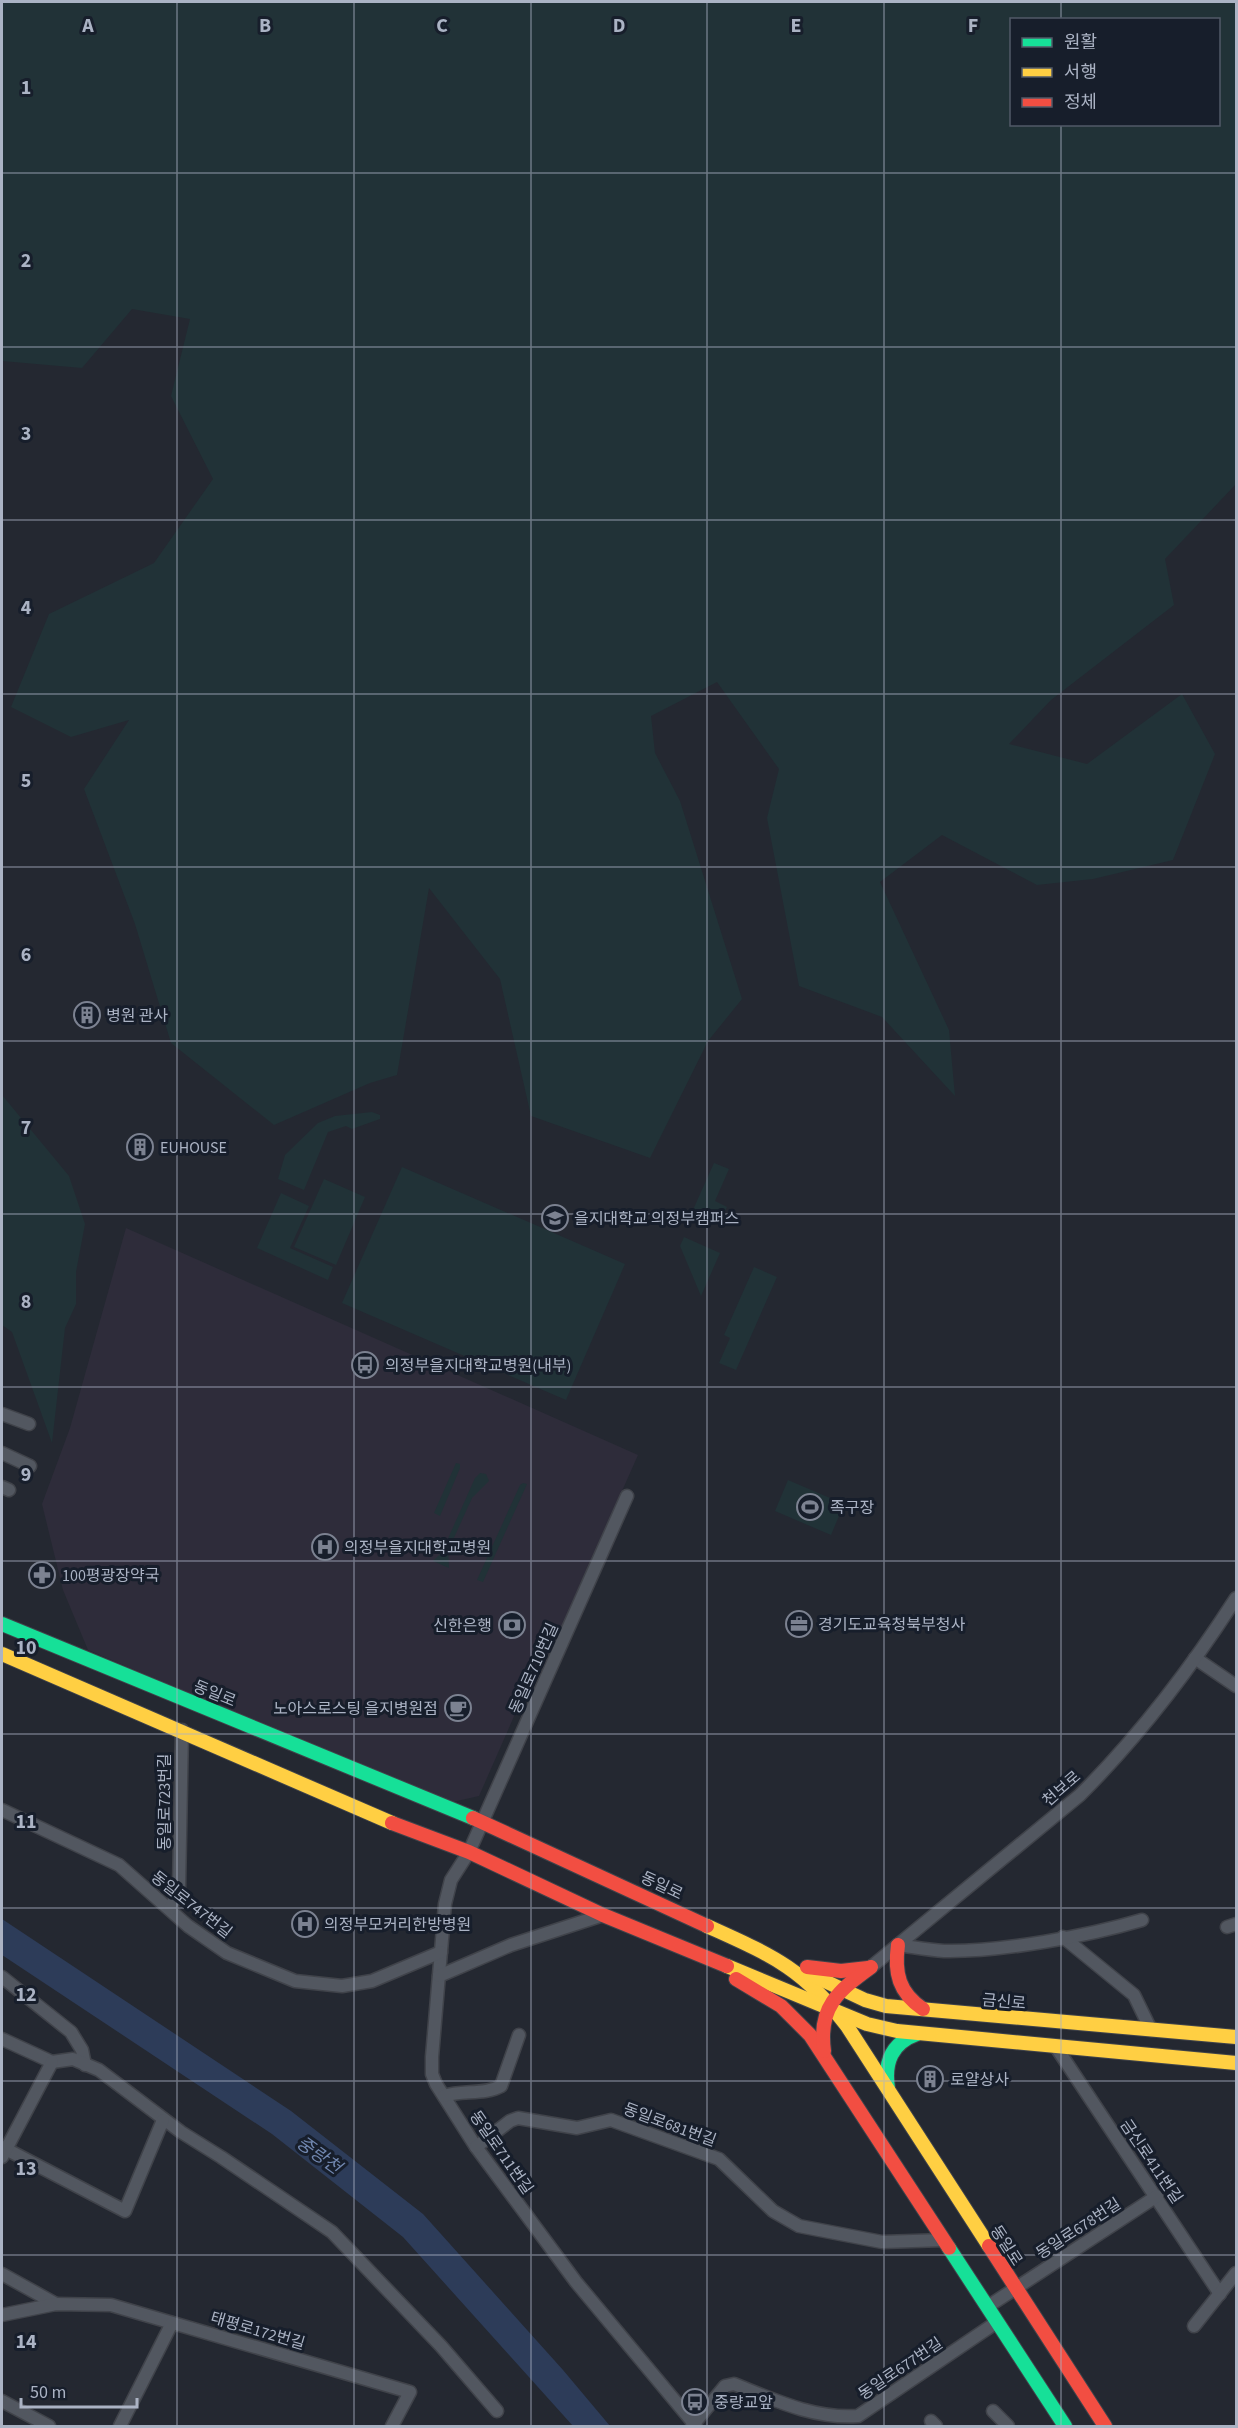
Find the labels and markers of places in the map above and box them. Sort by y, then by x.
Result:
building icon: 병원 관사 [72,1000,102,1030]
place label: 병원 관사 [106,1005,168,1027]
building icon: EUHOUSE [125,1132,155,1162]
place label: EUHOUSE [160,1137,227,1159]
school or university icon: 을지대학교 의정부캠퍼스 [540,1203,570,1233]
place label: 을지대학교 의정부캠퍼스 [574,1208,739,1230]
bus stop icon: 의정부을지대학교병원(내부) [350,1350,380,1380]
place label: 의정부을지대학교병원(내부) [385,1355,571,1377]
sports icon: 족구장 [795,1492,825,1522]
place label: 족구장 [830,1497,874,1519]
hospital icon: 의정부을지대학교병원 [310,1532,340,1562]
place label: 의정부을지대학교병원 [344,1537,491,1559]
pharmacy icon: 100평광장약국 [27,1560,57,1590]
place label: 100평광장약국 [62,1565,159,1587]
office icon: 경기도교육청북부청사 [784,1609,814,1639]
bank icon: 신한은행 [497,1610,527,1640]
place label: 경기도교육청북부청사 [818,1614,965,1636]
place label: 신한은행 [433,1615,492,1637]
cafe icon: 노아스로스팅 을지병원점 [443,1693,473,1723]
place label: 노아스로스팅 을지병원점 [273,1698,438,1720]
hospital icon: 의정부모커리한방병원 [290,1909,320,1939]
place label: 의정부모커리한방병원 [324,1914,471,1936]
building icon: 로얄상사 [915,2064,945,2094]
place label: 로얄상사 [950,2069,1009,2091]
bus stop icon: 중량교앞 [680,2387,710,2417]
place label: 중량교앞 [714,2392,773,2414]

